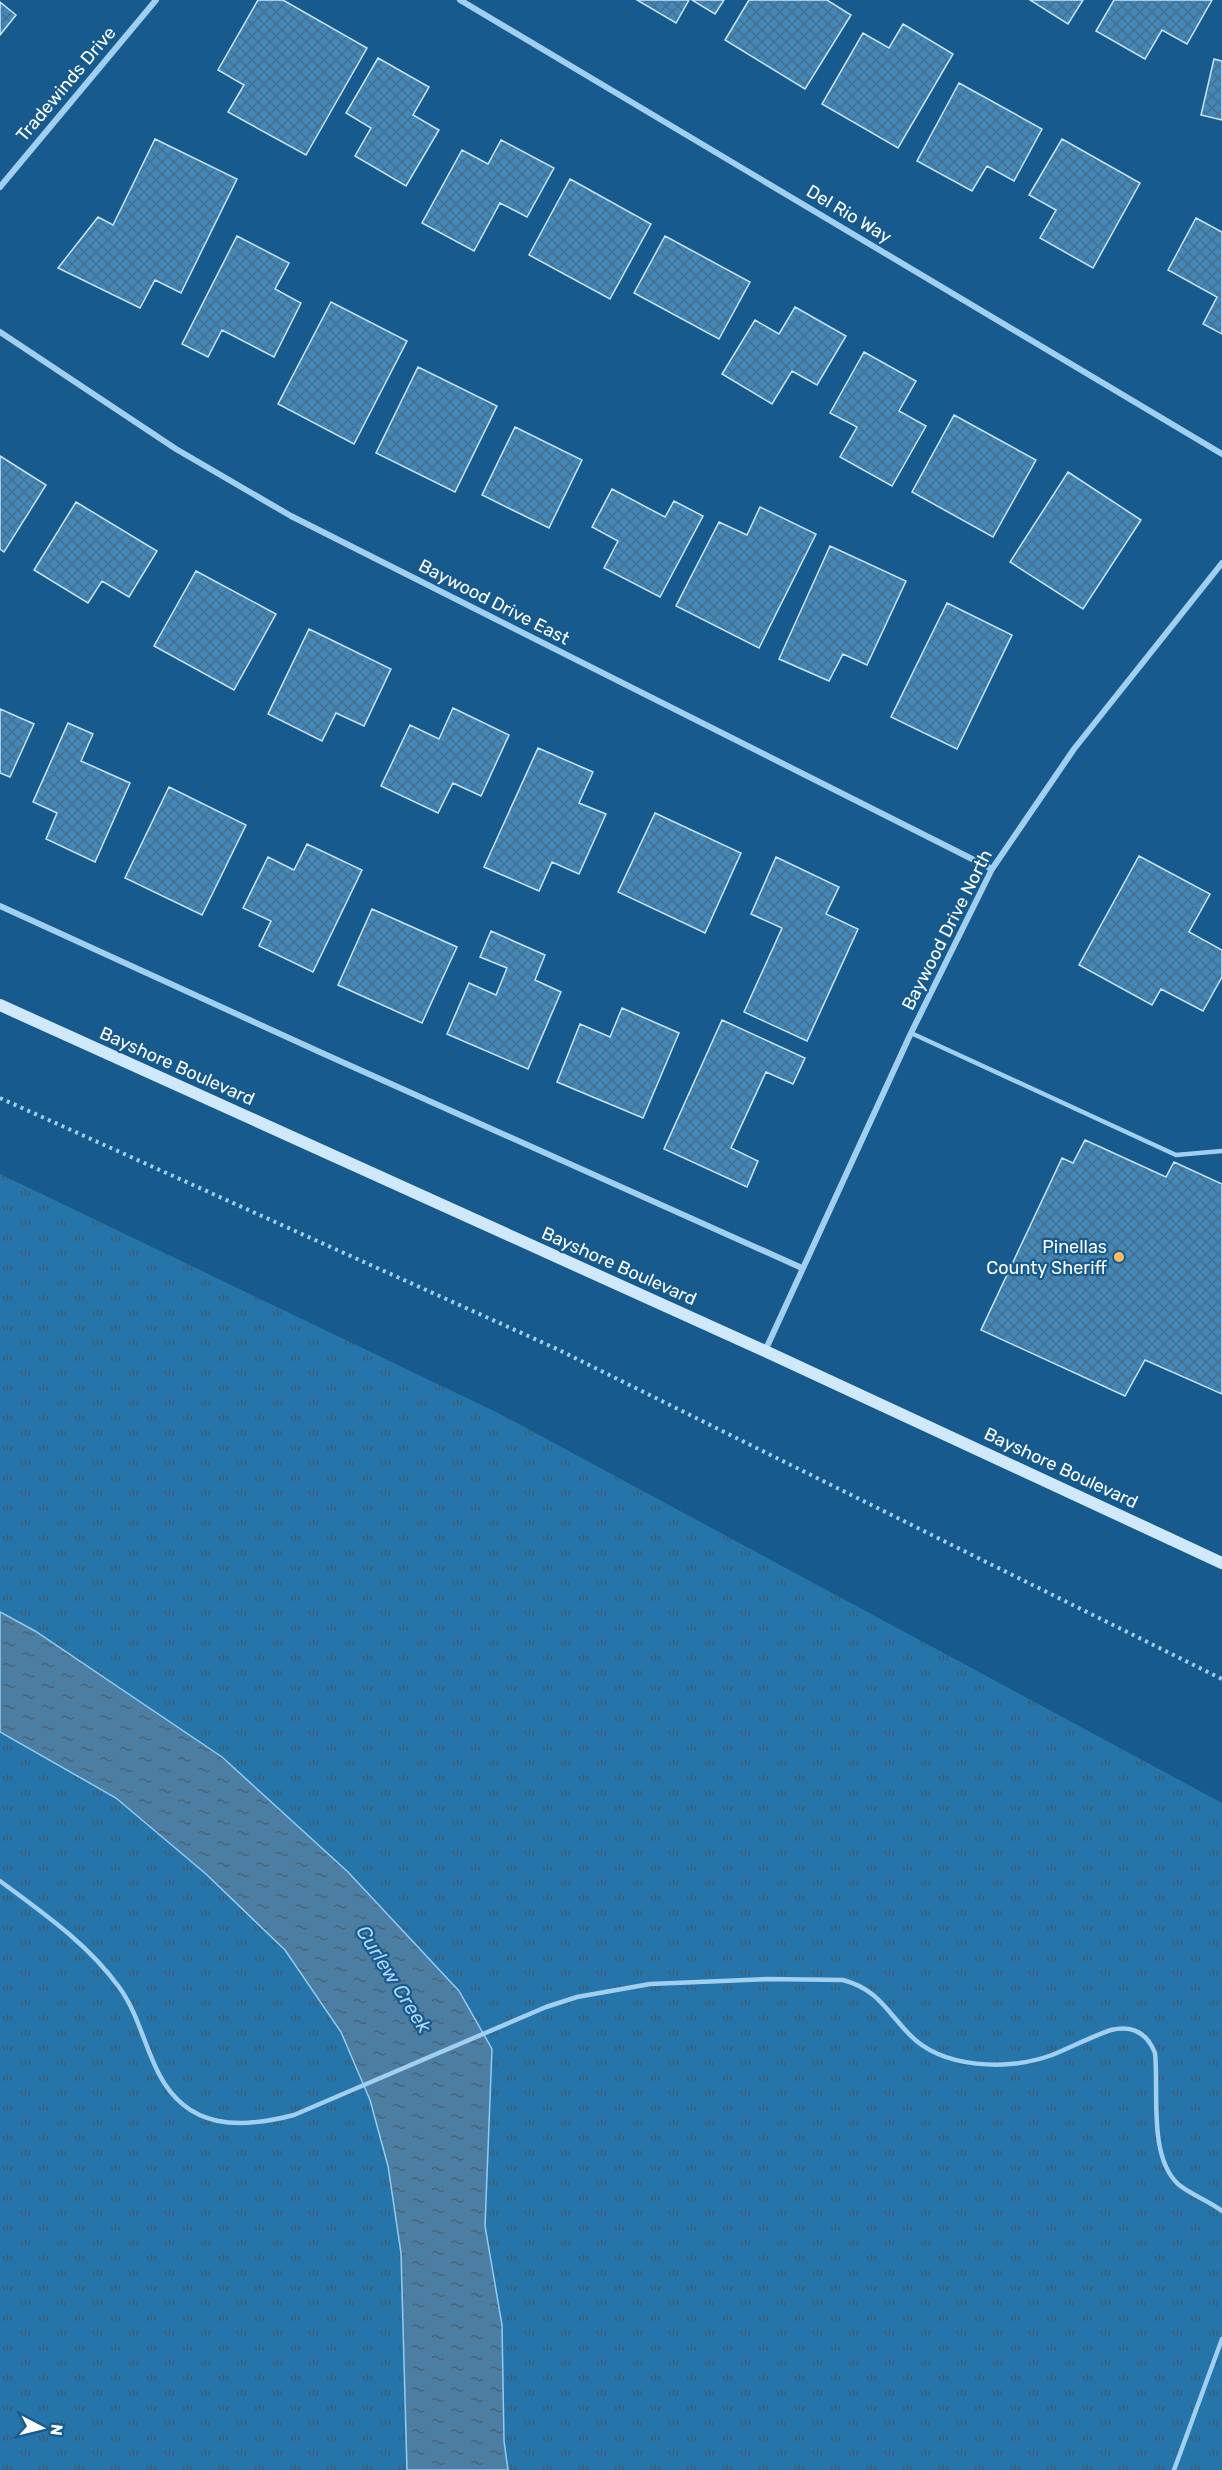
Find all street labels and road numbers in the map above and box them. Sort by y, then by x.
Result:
street label: Tradewinds Drive [11,22,121,146]
street label: Del Rio Way [802,180,896,248]
street label: Baywood Drive East [415,554,573,650]
street label: Baywood Drive North [897,846,997,1014]
street label: Bayshore Boulevard [96,1022,258,1110]
street label: Bayshore Boulevard [538,1222,700,1310]
street label: Bayshore Boulevard [981,1423,1141,1513]

